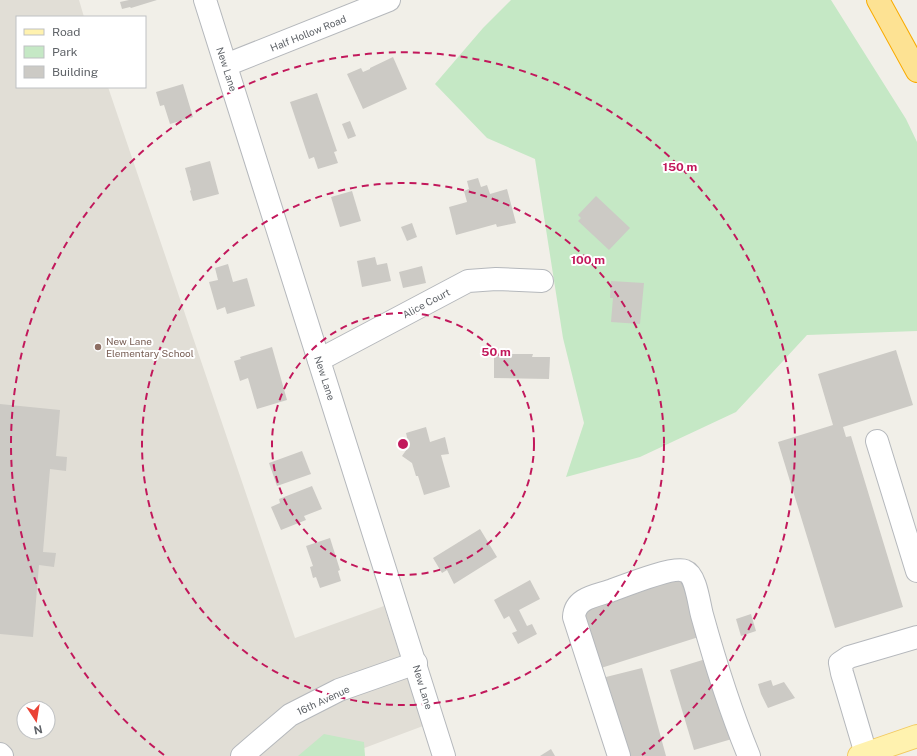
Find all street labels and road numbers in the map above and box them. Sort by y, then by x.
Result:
street label: Half Hollow Road [268,12,348,54]
street label: New Lane [214,45,240,93]
street label: Alice Court [400,285,452,321]
street label: New Lane [312,354,338,402]
street label: New Lane [411,663,436,711]
street label: 16th Avenue [295,682,352,717]

